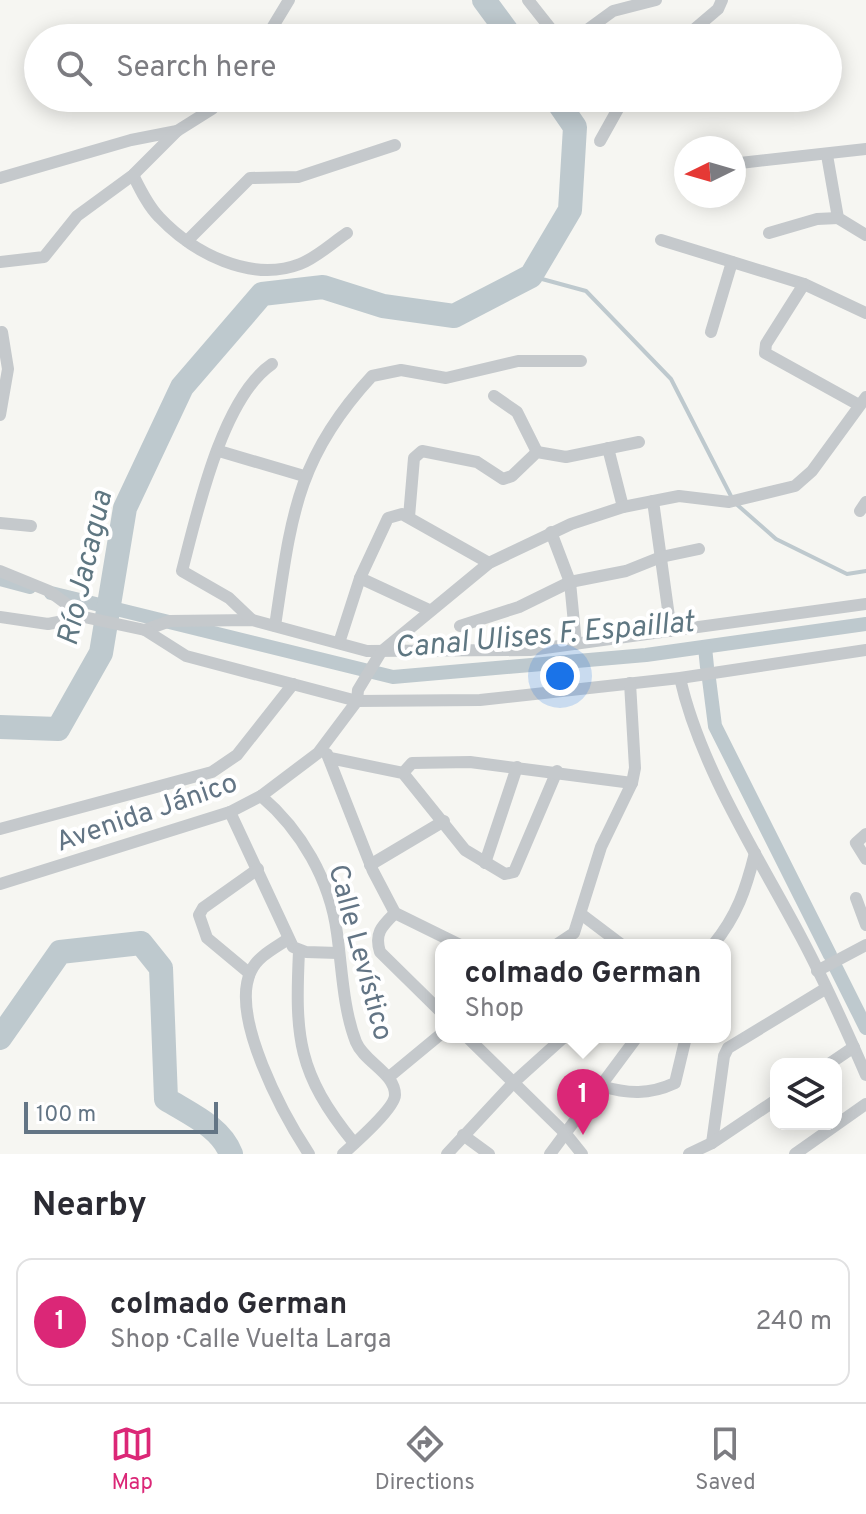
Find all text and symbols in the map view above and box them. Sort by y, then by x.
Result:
search box [24,24,842,112]
icon: search [52,46,96,90]
text: Search here [116,50,276,87]
north arrow [674,136,746,208]
water label: Río Jacagua [51,487,122,650]
water label: Canal Ulises F. Espaillat [393,605,697,668]
your location [540,656,580,696]
street label: Avenida Jánico [51,766,243,862]
street label: Calle Levístico [318,861,400,1045]
popup [435,939,731,1043]
text: colmado German [464,956,702,993]
text: Shop [464,993,524,1026]
map controls [770,1058,842,1130]
button: layers [770,1058,842,1130]
pin: 1 [557,1069,609,1135]
scale bar [24,1098,218,1134]
text: 100 m [36,1102,96,1129]
text: Nearby [32,1185,147,1228]
text: colmado German [110,1287,347,1324]
text: 1 [55,1306,65,1339]
text: 240 m [755,1306,832,1339]
text: Shop · Calle Vuelta Larga [110,1324,392,1357]
tab: Map [110,1422,154,1497]
tab: Directions [375,1422,475,1497]
tab: Saved [695,1422,756,1497]

